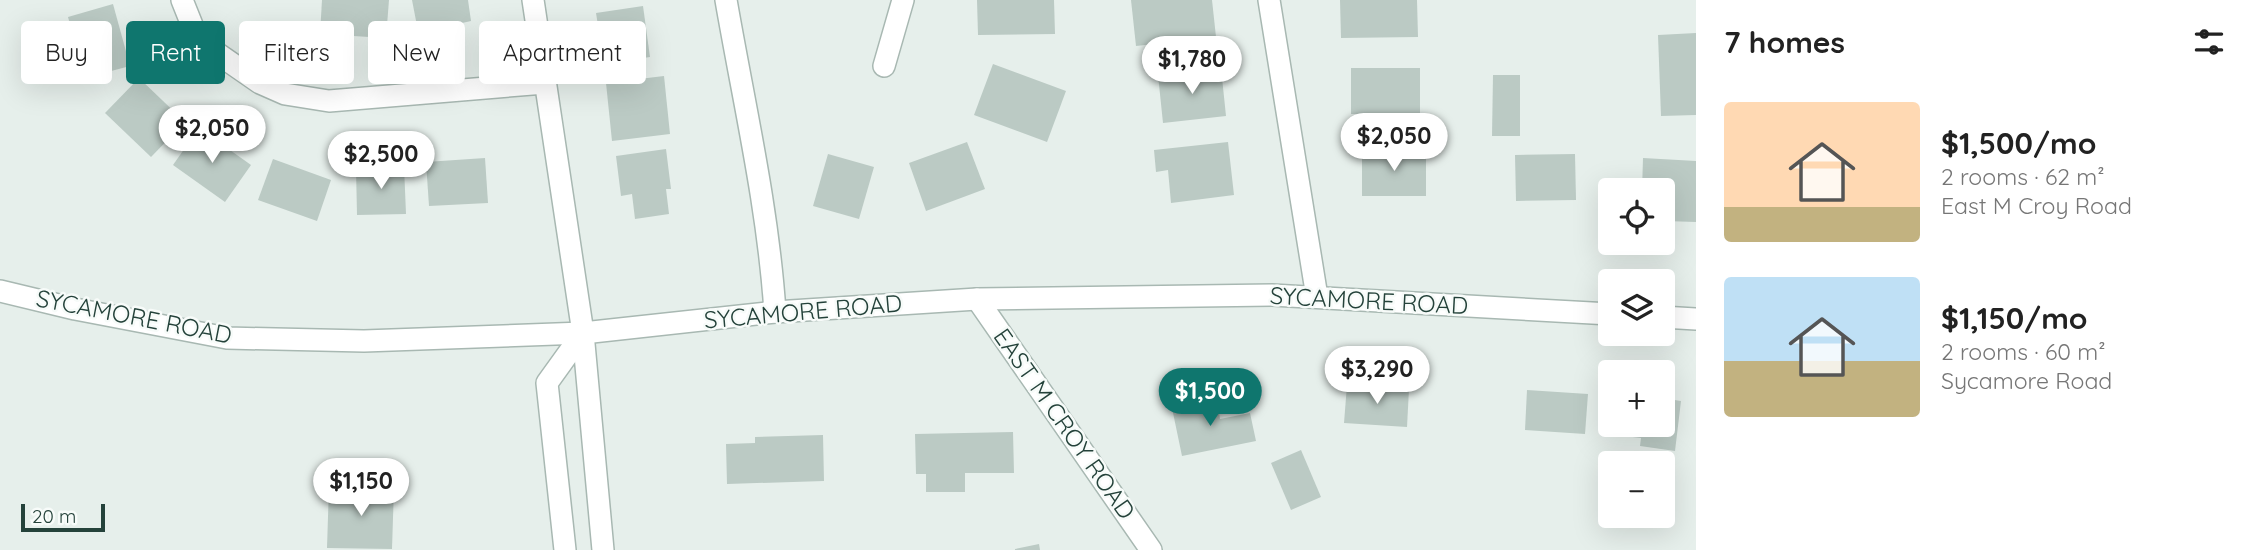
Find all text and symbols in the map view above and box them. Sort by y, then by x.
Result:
chip: Buy [21,21,112,84]
chip: Rent [126,21,225,84]
chip: Filters [239,21,354,84]
chip: New [368,21,465,84]
chip: Apartment [479,21,646,84]
text: 7 homes [1724,23,1845,61]
icon: filters [2190,23,2228,61]
pin: $1,780 [1135,36,1249,96]
text: $1,780 [1158,44,1226,73]
pin: $2,050 [155,106,269,165]
text: $2,050 [175,113,249,142]
pin: $2,050 [1337,114,1451,173]
text: $2,050 [1357,121,1431,150]
text: $1,500/mo [1941,124,2096,162]
icon: home [1780,130,1864,214]
pin: $2,500 [324,132,438,191]
text: $2,500 [344,139,418,168]
text: 2 rooms · 62 m² [1941,162,2105,191]
map controls [1598,178,1675,528]
button: locate [1598,178,1675,255]
text: East M Croy Road [1941,191,2132,220]
button: layers [1598,269,1675,346]
street label: SYCAMORE ROAD [1269,280,1469,320]
street label: SYCAMORE ROAD [34,282,234,350]
street label: SYCAMORE ROAD [703,287,903,335]
text: $1,150/mo [1941,299,2088,337]
icon: home [1780,305,1864,389]
street label: EAST M CROY ROAD [988,322,1142,525]
text: 2 rooms · 60 m² [1941,337,2106,366]
pin: $3,290 [1320,346,1434,406]
text: $3,290 [1341,354,1413,383]
button: + [1598,360,1675,437]
text: Sycamore Road [1941,366,2112,395]
pin: $1,500 [1153,368,1267,428]
text: $1,500 [1175,376,1245,405]
button: − [1598,451,1675,528]
pin: $1,150 [304,458,418,518]
text: $1,150 [329,466,393,495]
scale bar [21,501,105,533]
text: 20 m [32,504,76,528]

